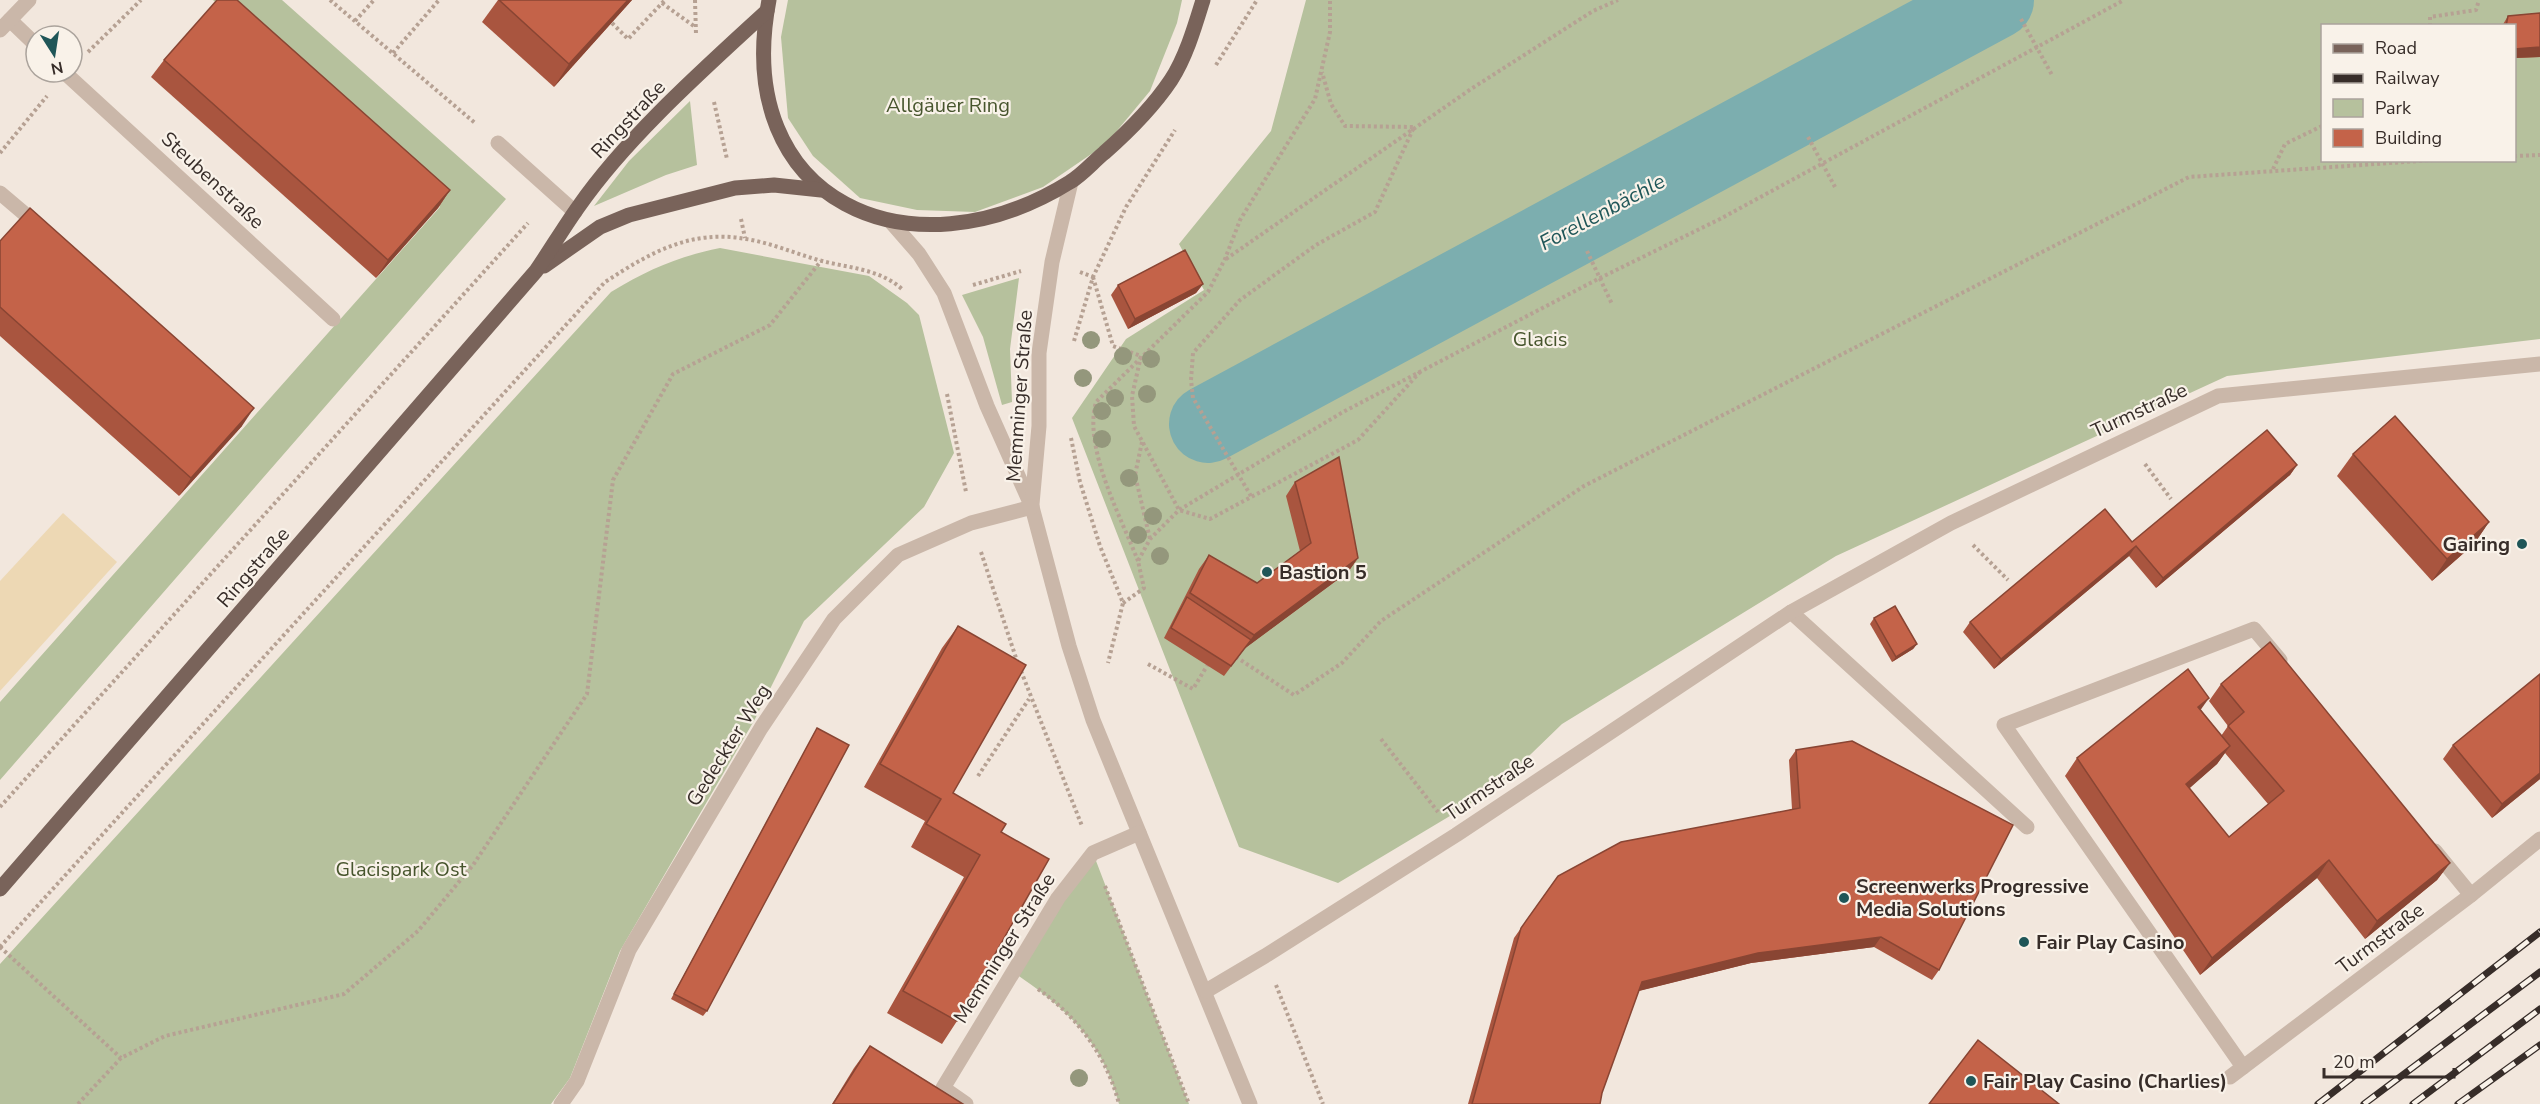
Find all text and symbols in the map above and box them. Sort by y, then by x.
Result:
north arrow [24,24,84,84]
legend [2321,24,2516,162]
text: Road [2375,36,2417,60]
text: N [49,56,65,80]
text: Railway [2375,66,2440,90]
street label: Ringstraße [585,74,672,164]
park label: Allgäuer Ring [886,92,1010,119]
text: Park [2375,96,2412,120]
street label: Steubenstraße [155,126,270,235]
text: Building [2375,126,2442,150]
water label: Forellenbächle [1534,167,1670,257]
street label: Memminger Straße [1000,309,1039,483]
park label: Glacis [1513,326,1567,353]
street label: Turmstraße [2087,376,2192,444]
street label: Ringstraße [211,521,296,613]
place label: Gairing [2443,531,2510,558]
marker: Gairing [2515,537,2529,551]
place label: Bastion 5 [1279,559,1367,586]
marker: Bastion 5 [1260,565,1274,579]
street label: Gedeckter Weg [680,679,777,812]
street label: Turmstraße [1439,747,1540,827]
park label: Glacispark Ost [336,856,467,883]
street label: Memminger Straße [947,868,1062,1029]
place label: Screenwerks Progressive Media Solutions [1856,873,2089,923]
marker: Screenwerks Progressive Media Solutions [1837,891,1851,905]
street label: Turmstraße [2331,897,2430,980]
place label: Fair Play Casino [2036,929,2185,956]
marker: Fair Play Casino [2017,935,2031,949]
scale bar [2324,1041,2454,1079]
text: 20 m [2333,1050,2375,1074]
place label: Fair Play Casino (Charlies) [1983,1068,2227,1095]
marker: Fair Play Casino (Charlies) [1964,1074,1978,1088]

